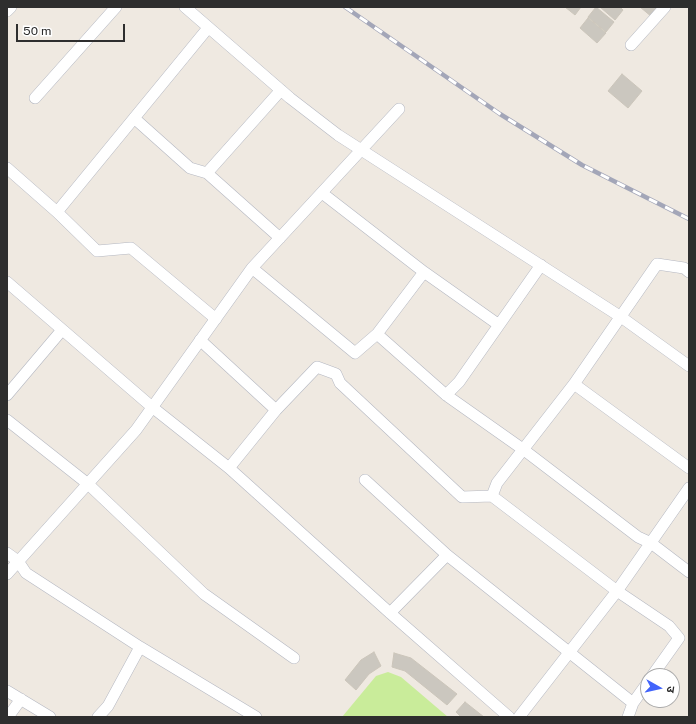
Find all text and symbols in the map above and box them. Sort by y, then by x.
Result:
scale bar [18,16,127,42]
text: 50 m [23,24,51,38]
north arrow [640,668,680,708]
text: उ [665,686,677,694]

